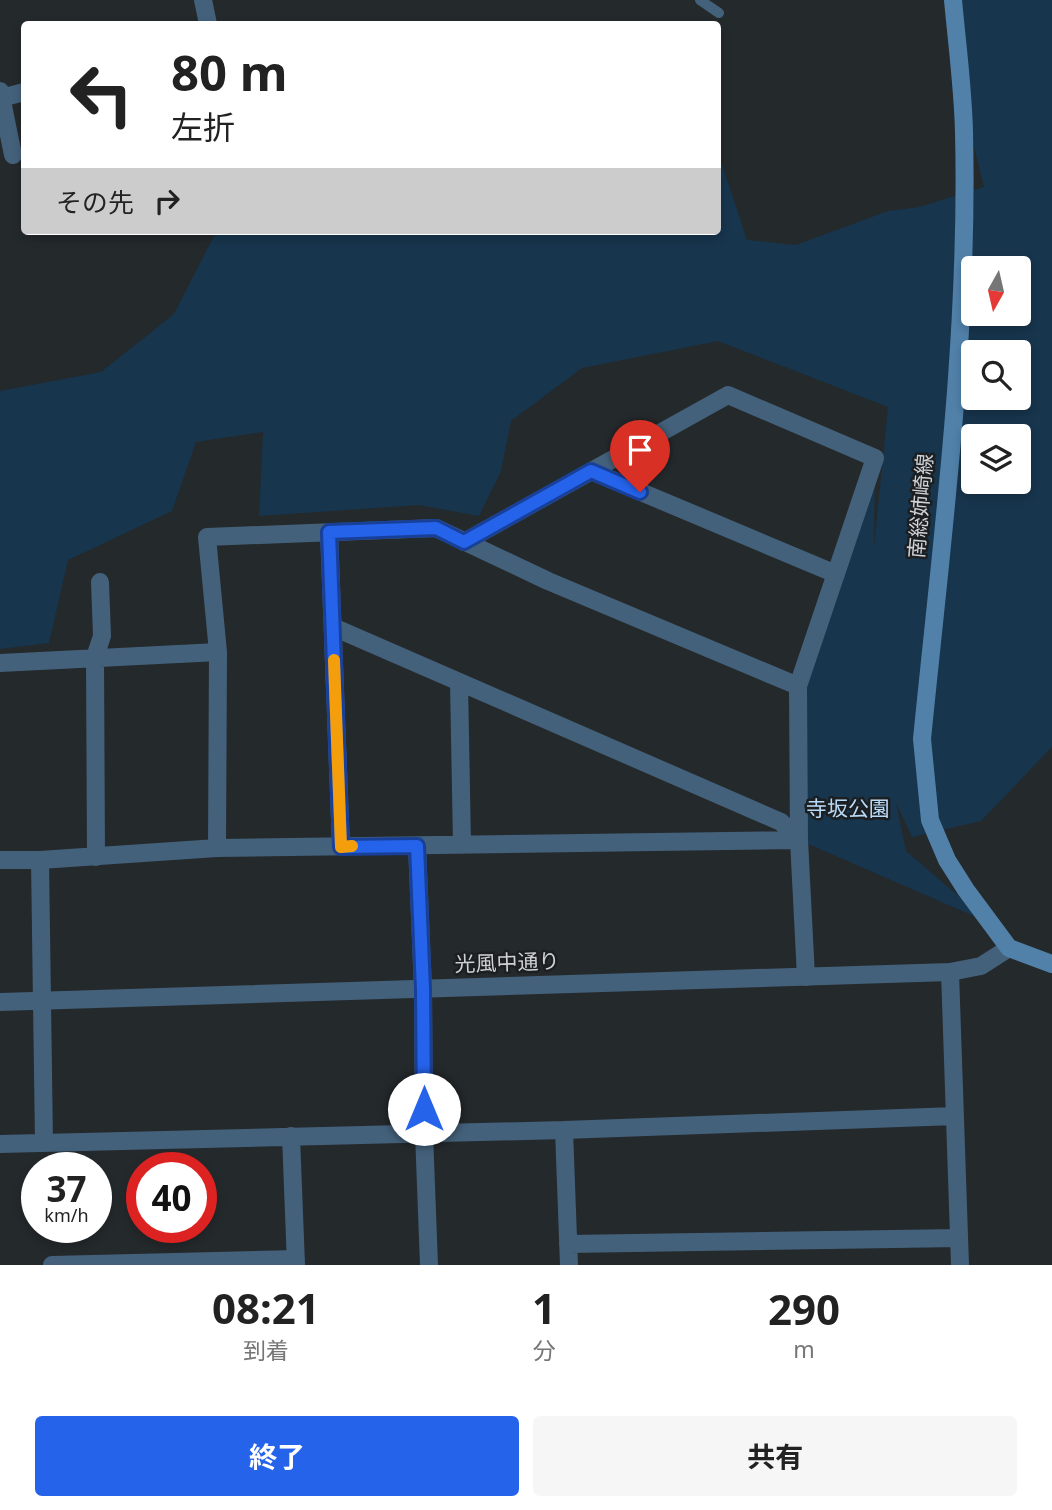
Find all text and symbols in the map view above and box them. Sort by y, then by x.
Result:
text: 80 m [171,39,288,105]
icon: left [56,49,147,140]
text: 左折 [171,105,235,148]
icon: right [148,182,186,220]
text: その先 [56,184,134,220]
north arrow [961,256,1031,326]
map controls [961,256,1031,494]
button: search [961,340,1031,410]
pin [610,420,670,492]
button: layers [961,424,1031,494]
icon: arrive [621,431,659,469]
street label: 南総姉崎線 [901,452,939,559]
park label: 寺坂公園 [806,794,890,822]
street label: 光風中通り [454,946,560,978]
position arrow [387,1072,461,1146]
speed limit sign: 40 [126,1152,217,1243]
text: 37 [46,1165,87,1212]
text: km/h [44,1203,89,1227]
text: 08:21 [212,1279,320,1336]
text: 1 [532,1279,556,1336]
text: 290 [768,1280,840,1337]
text: m [793,1333,815,1365]
text: 到着 [243,1334,289,1366]
text: 分 [532,1334,555,1366]
button: 終了 [35,1416,519,1496]
button: 共有 [533,1416,1017,1496]

